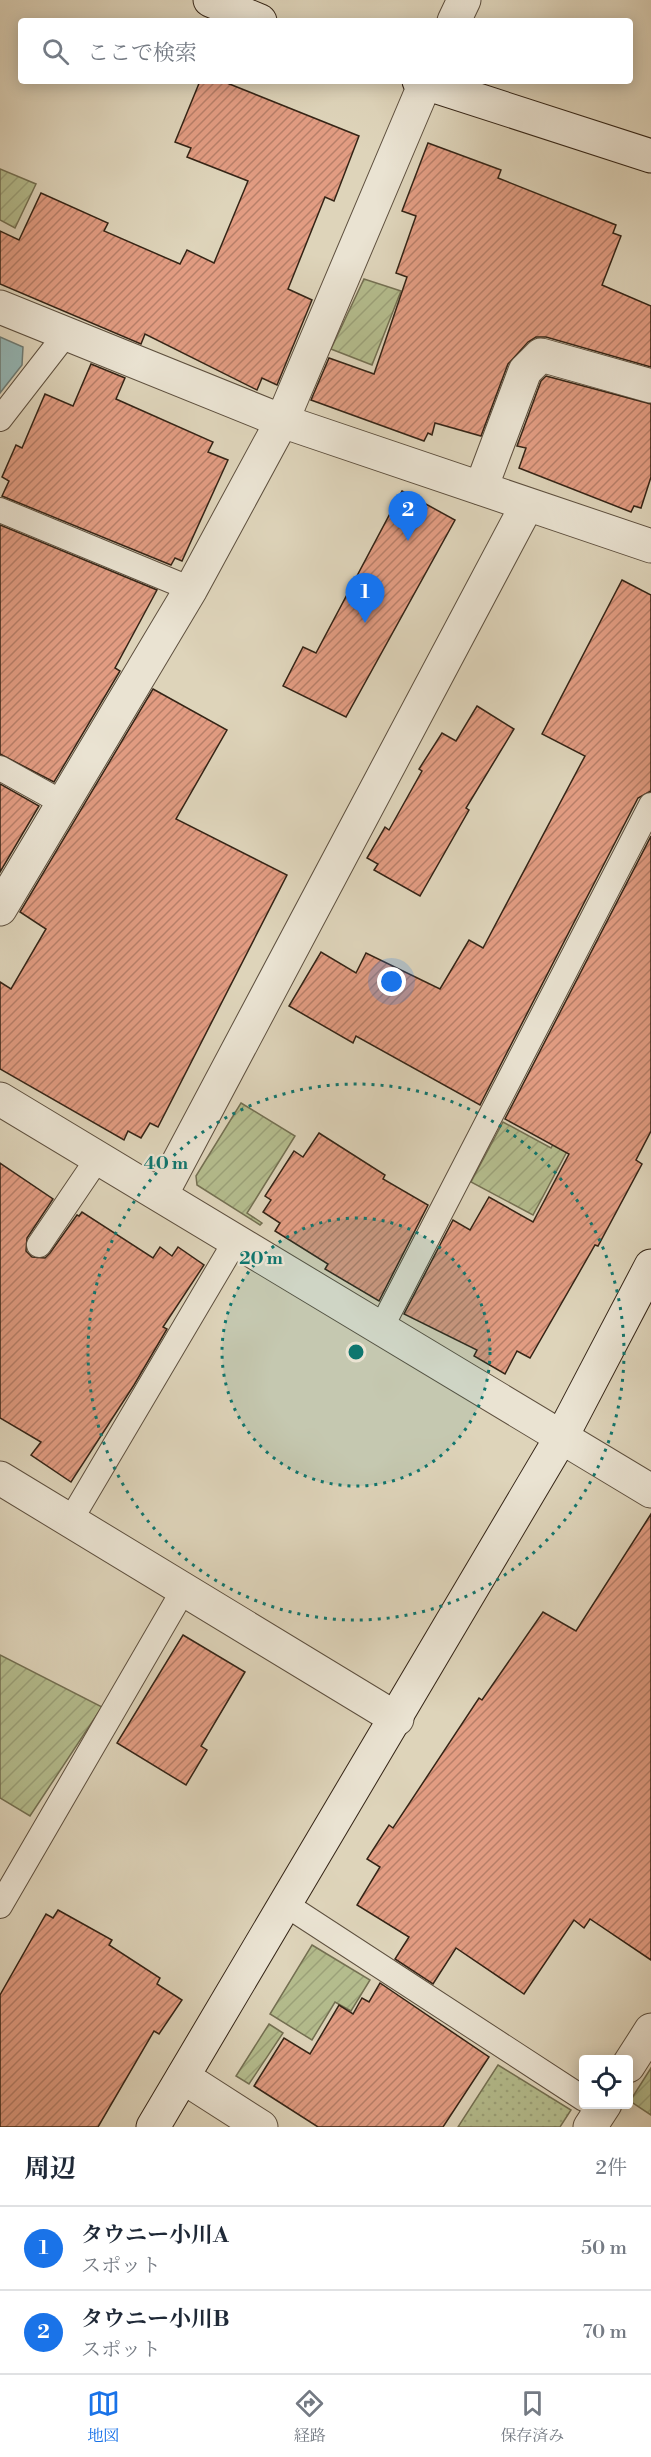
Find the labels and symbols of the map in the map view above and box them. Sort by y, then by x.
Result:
pin: 2 [388,492,428,541]
pin: 1 [346,574,385,623]
your location [377,967,406,996]
text: 40 m [144,1152,189,1175]
text: 20 m [239,1247,283,1270]
centre of rings [346,1342,366,1362]

